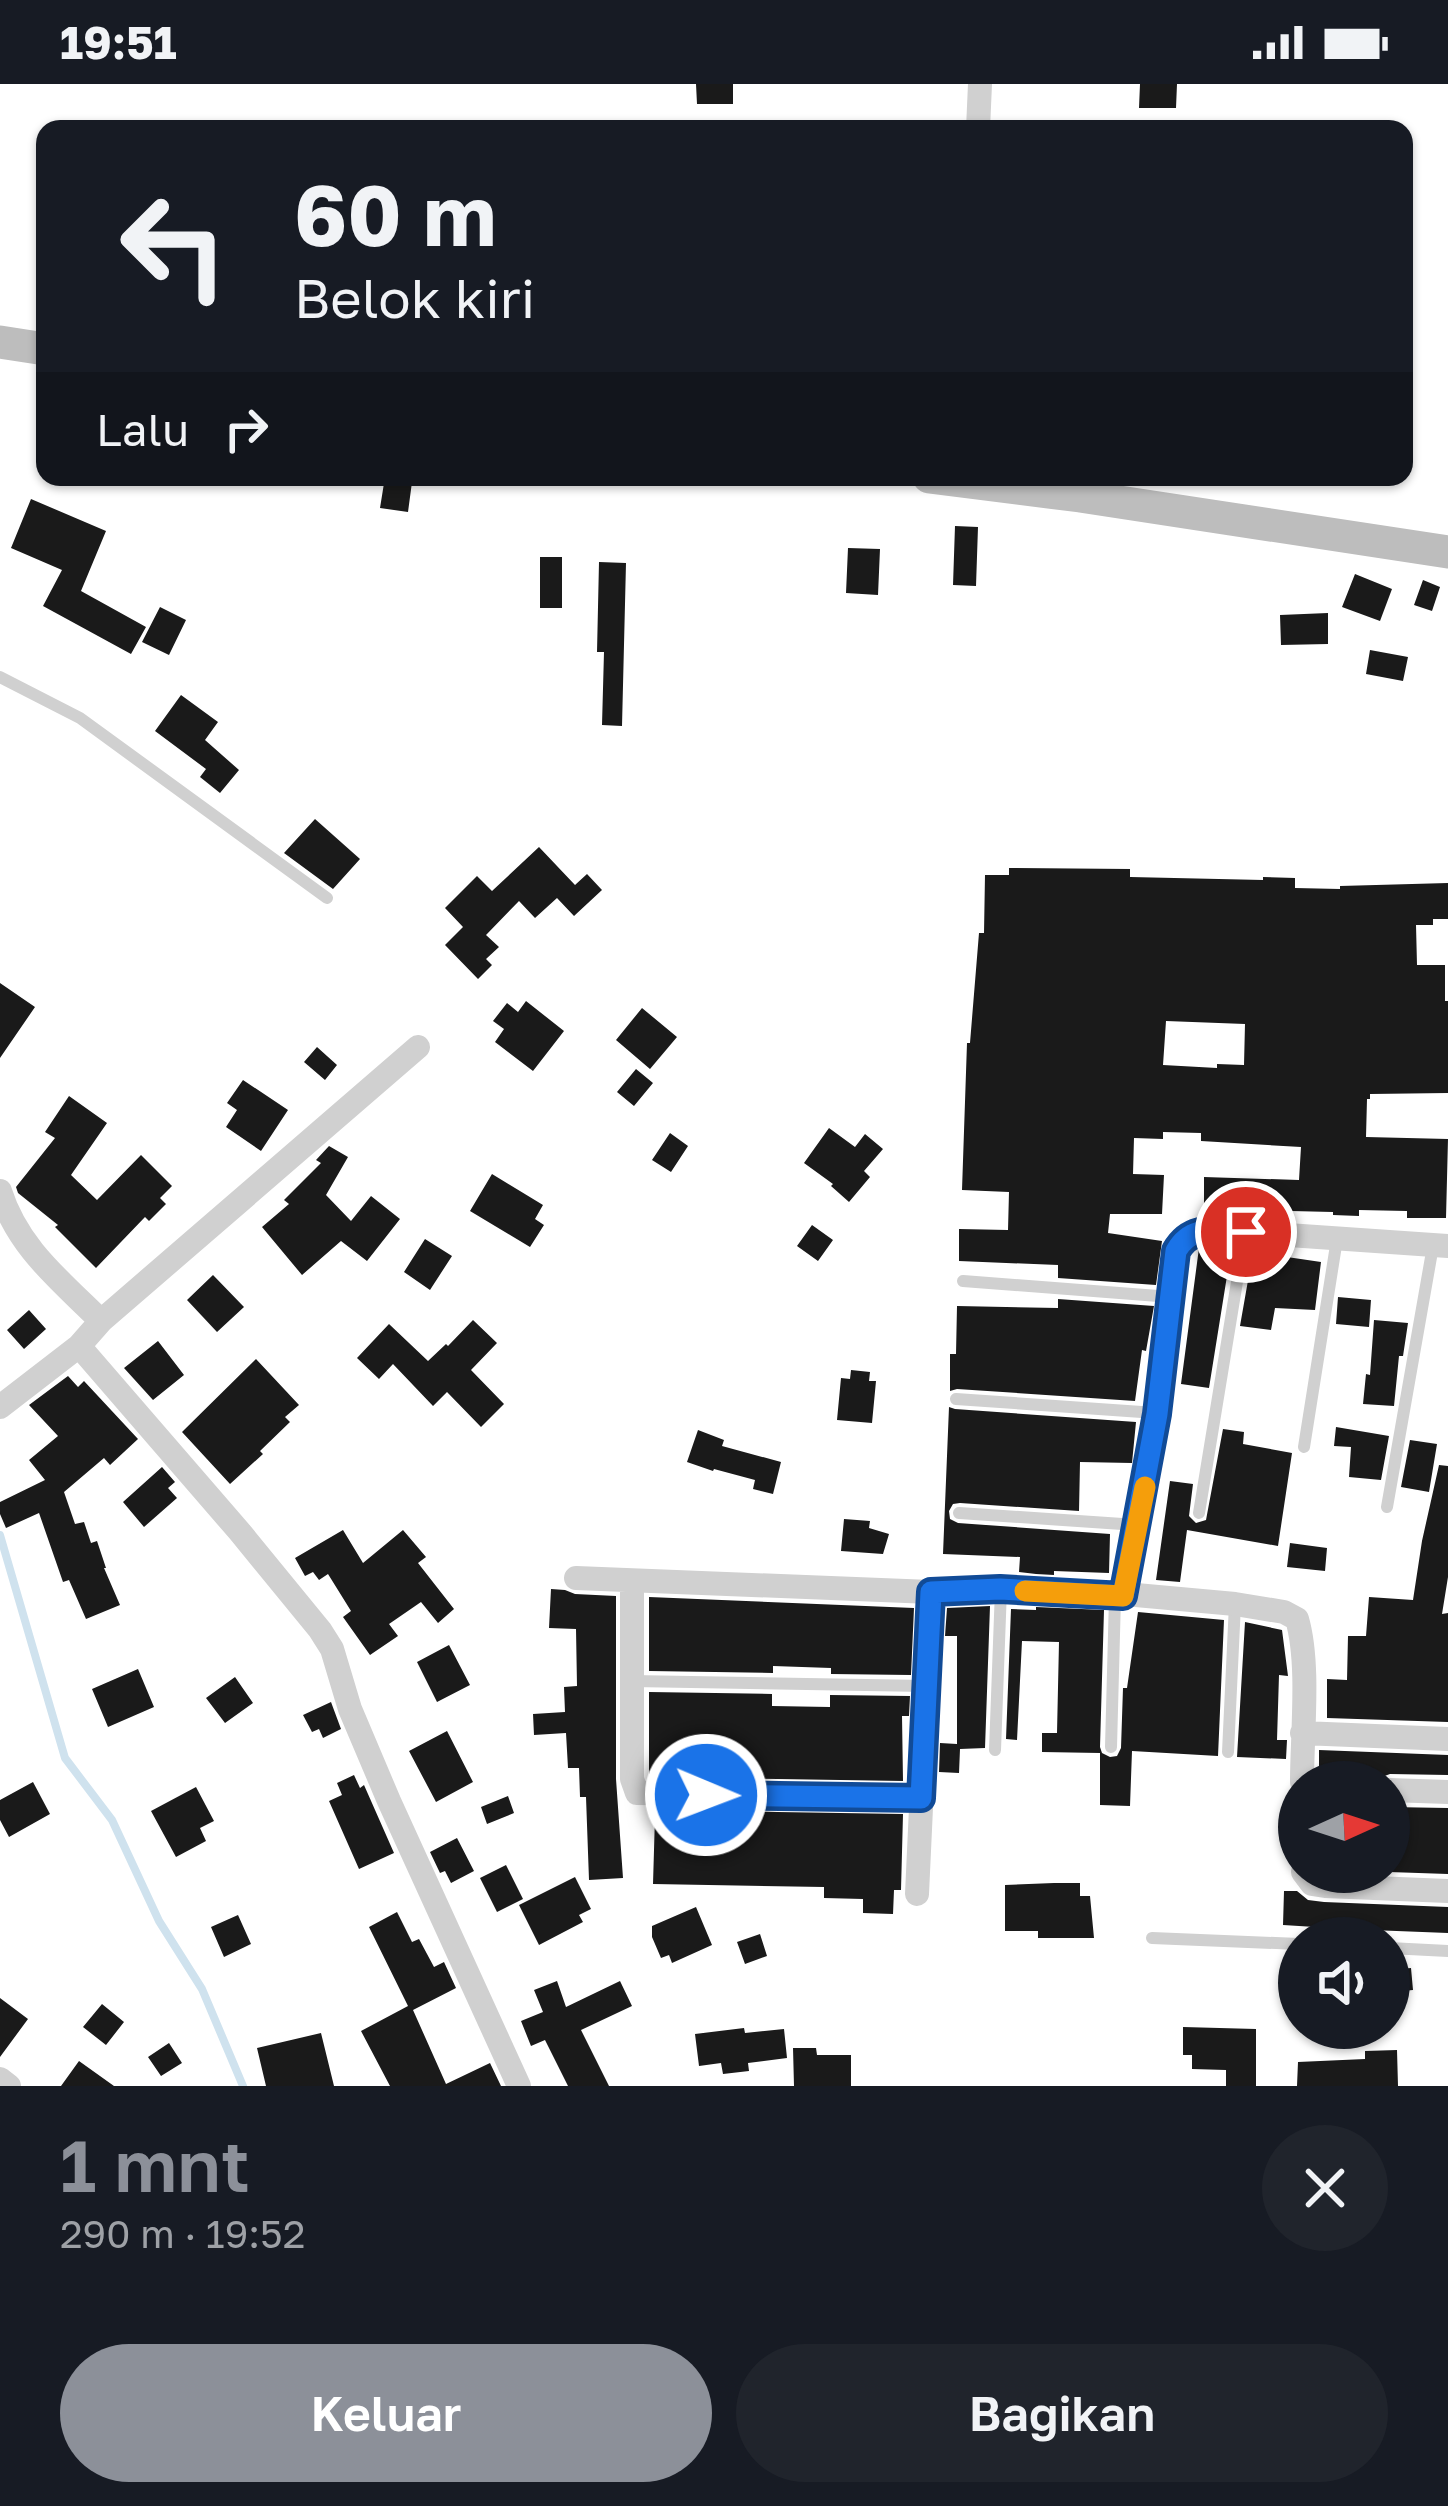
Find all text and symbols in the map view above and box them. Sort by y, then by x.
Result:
text: 19:51 [60,15,177,69]
text: 60 m [294,164,496,264]
icon: left [96,168,252,324]
text: Belok kiri [294,265,535,330]
icon: right [213,396,279,462]
text: Lalu [96,402,189,456]
pin [1195,1181,1297,1283]
icon: arrive [1213,1199,1279,1265]
position arrow [643,1732,769,1858]
north arrow [1278,1761,1410,1893]
map controls [1278,1761,1410,2049]
button: sound [1278,1917,1410,2049]
text: 1 mnt [60,2121,250,2208]
button: close [1262,2125,1388,2251]
text: 290 m · 19:52 [60,2210,305,2257]
button: Keluar [60,2344,712,2482]
button: Bagikan [736,2344,1388,2482]

